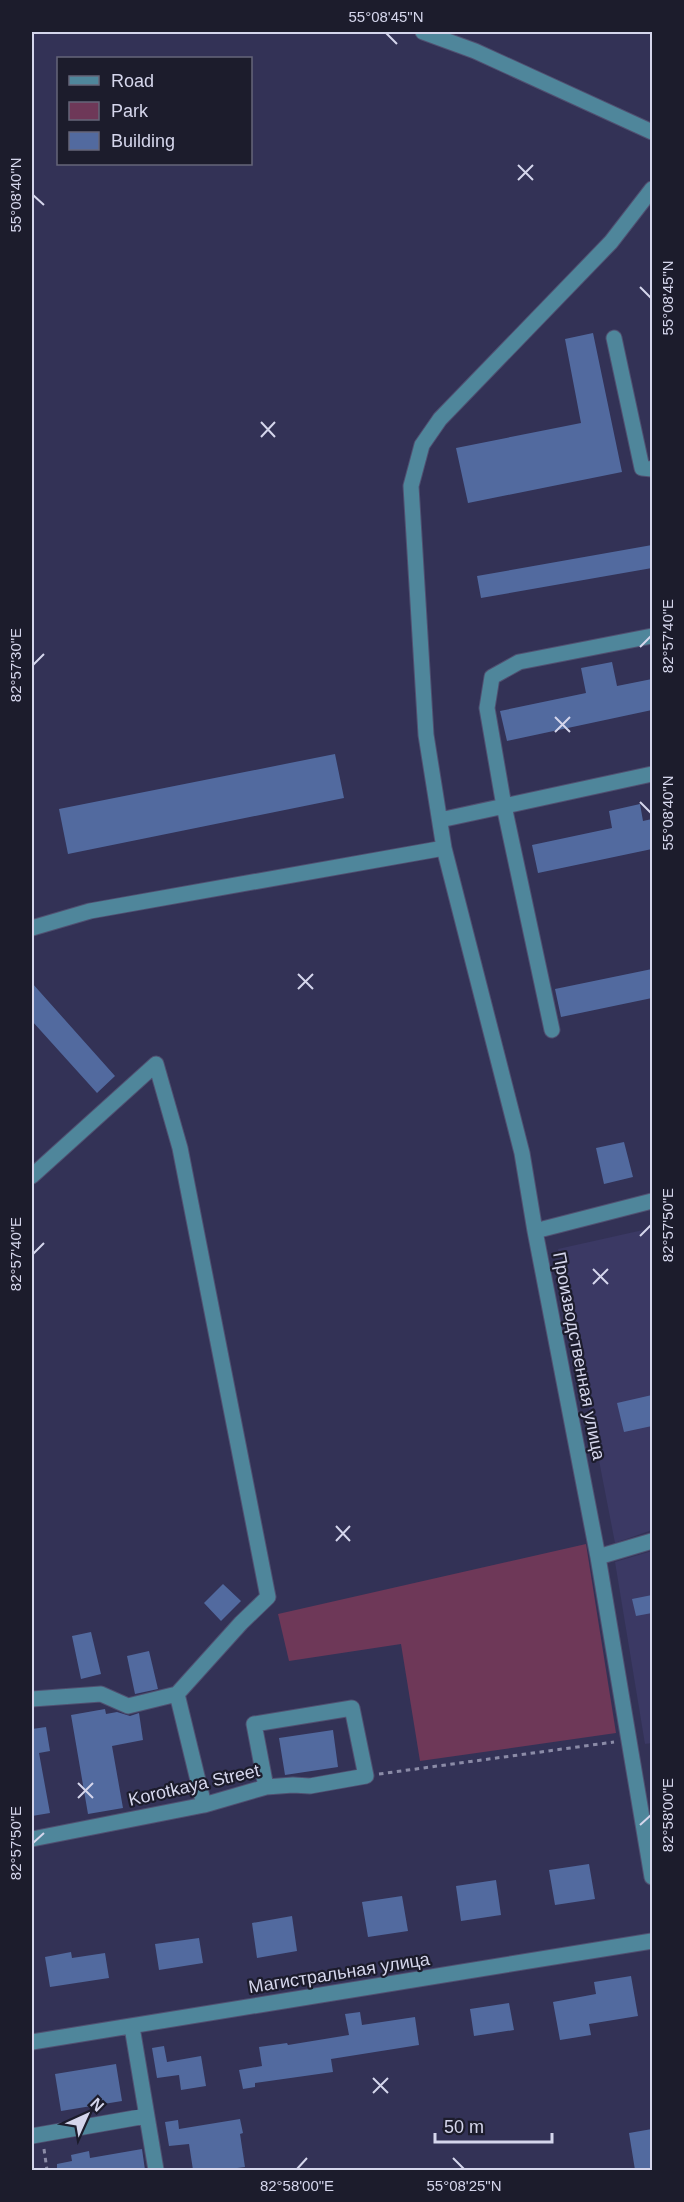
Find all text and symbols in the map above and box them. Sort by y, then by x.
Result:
text: 55°08'45"N [348,8,424,25]
legend [57,57,252,165]
text: Road [111,71,154,91]
text: Park [111,101,149,121]
text: Building [111,131,175,151]
text: 55°08'40"N [7,157,24,233]
text: 55°08'45"N [659,260,676,336]
text: 82°57'40"E [659,599,676,673]
text: 82°57'30"E [7,628,24,702]
text: 55°08'40"N [659,775,676,851]
text: 82°57'50"E [659,1188,676,1262]
text: 82°57'40"E [7,1217,24,1291]
street label: Производственная улица [549,1250,609,1463]
street label: Korotkaya Street [126,1760,262,1810]
text: 82°58'00"E [659,1778,676,1852]
text: 82°57'50"E [7,1806,24,1880]
street label: Магистральная улица [247,1949,432,1997]
north arrow [57,2085,117,2145]
text: N [87,2095,107,2115]
scale bar [435,2106,552,2144]
text: 50 m [444,2117,484,2137]
text: 82°58'00"E [260,2177,334,2194]
text: 55°08'25"N [426,2177,502,2194]

